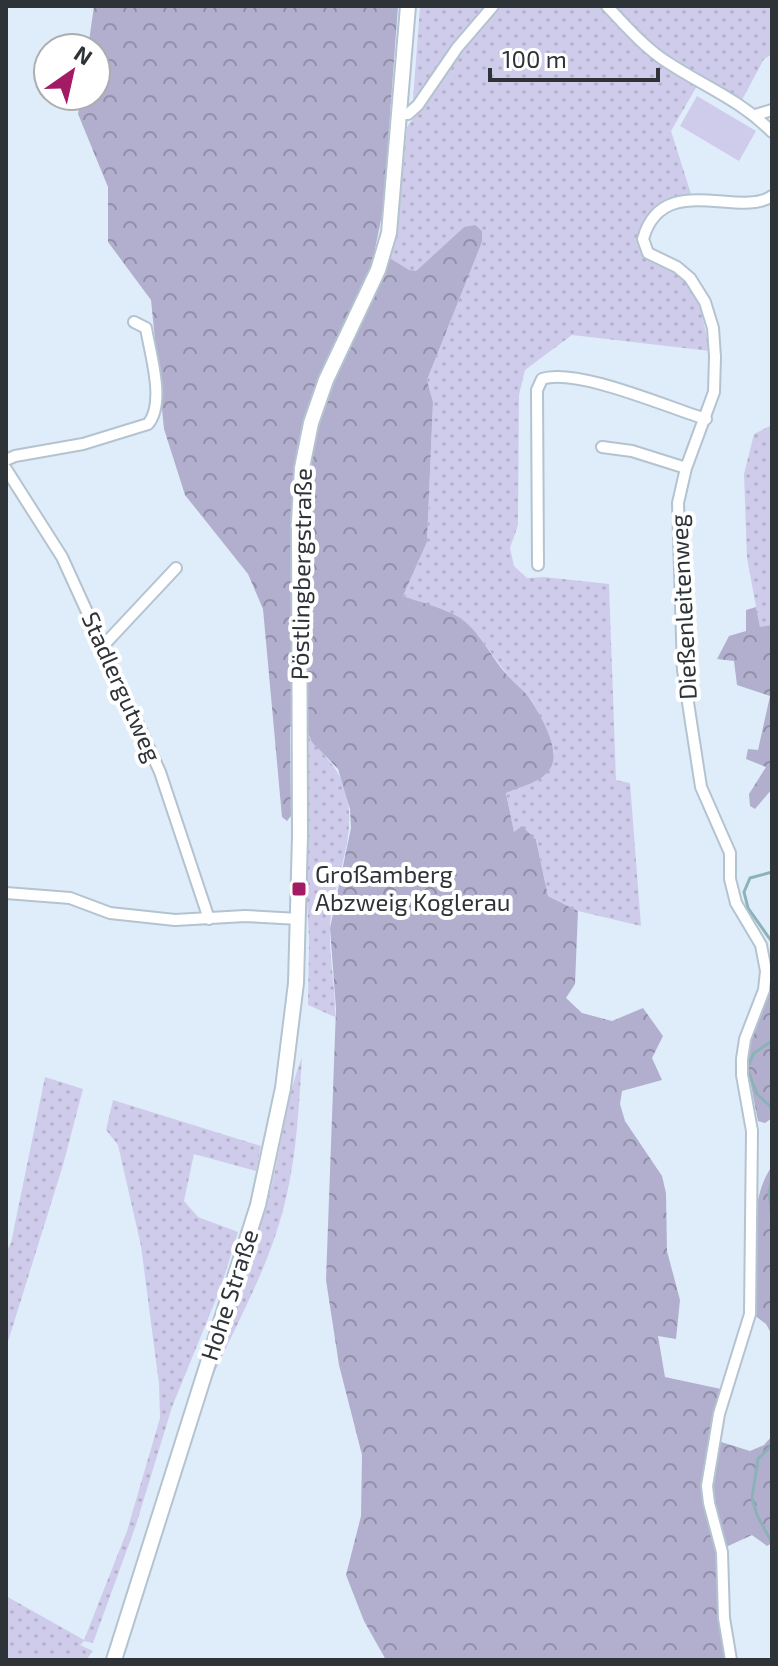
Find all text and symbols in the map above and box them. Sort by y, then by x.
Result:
north arrow [32,32,112,112]
scale bar [490,32,658,82]
text: N [70,39,98,70]
text: 100 m [502,44,567,73]
street label: Pöstlingbergstraße [284,468,317,680]
street label: Dießenleitenweg [663,514,702,701]
street label: Stadlergutweg [76,607,168,766]
place label: Großamberg Abzweig Koglerau [315,859,511,916]
marker: Großamberg Abzweig Koglerau [290,880,308,898]
street label: Hohe Straße [194,1225,263,1364]

